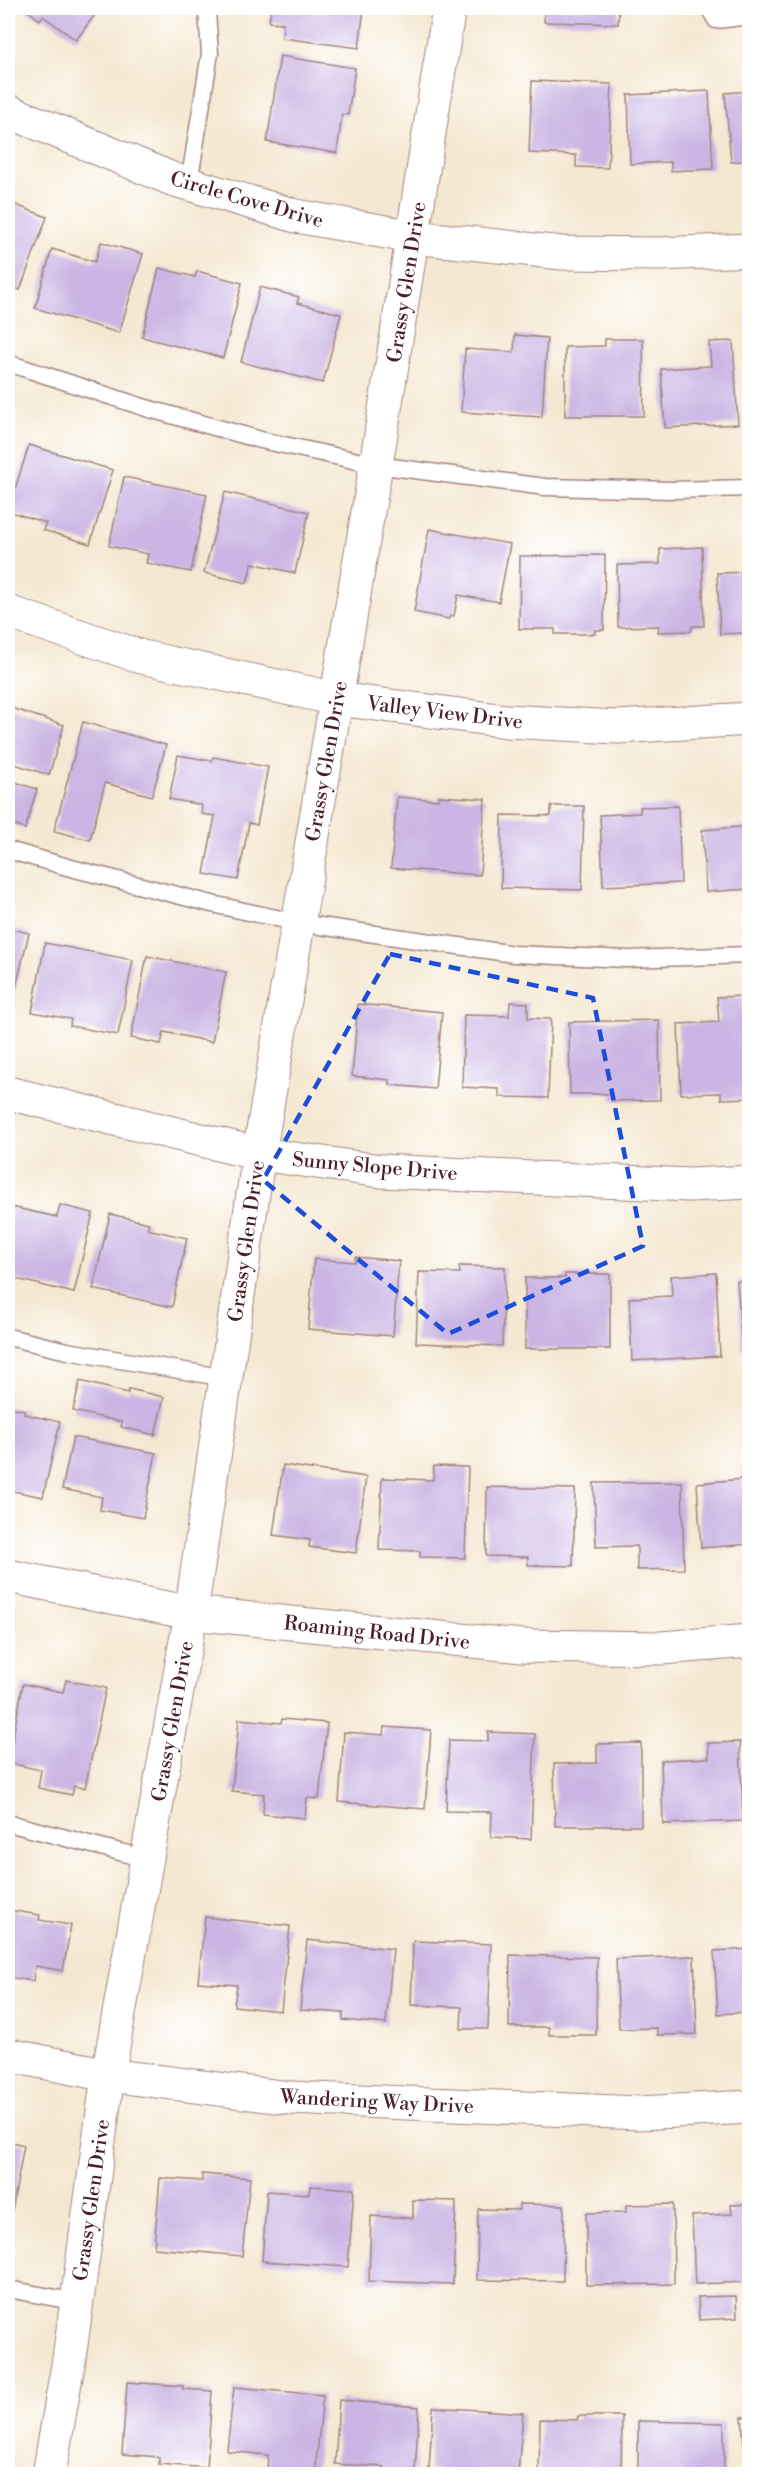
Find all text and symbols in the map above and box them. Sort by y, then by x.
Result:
street label: Circle Cove Drive [167,167,326,234]
street label: Grassy Glen Drive [382,200,433,365]
street label: Grassy Glen Drive [301,679,354,844]
street label: Valley View Drive [364,691,524,735]
street label: Sunny Slope Drive [291,1148,459,1187]
street label: Grassy Glen Drive [224,1159,271,1324]
street label: Roaming Road Drive [283,1611,471,1656]
street label: Grassy Glen Drive [147,1639,200,1804]
street label: Wandering Way Drive [278,2085,474,2120]
street label: Grassy Glen Drive [69,2118,116,2283]

